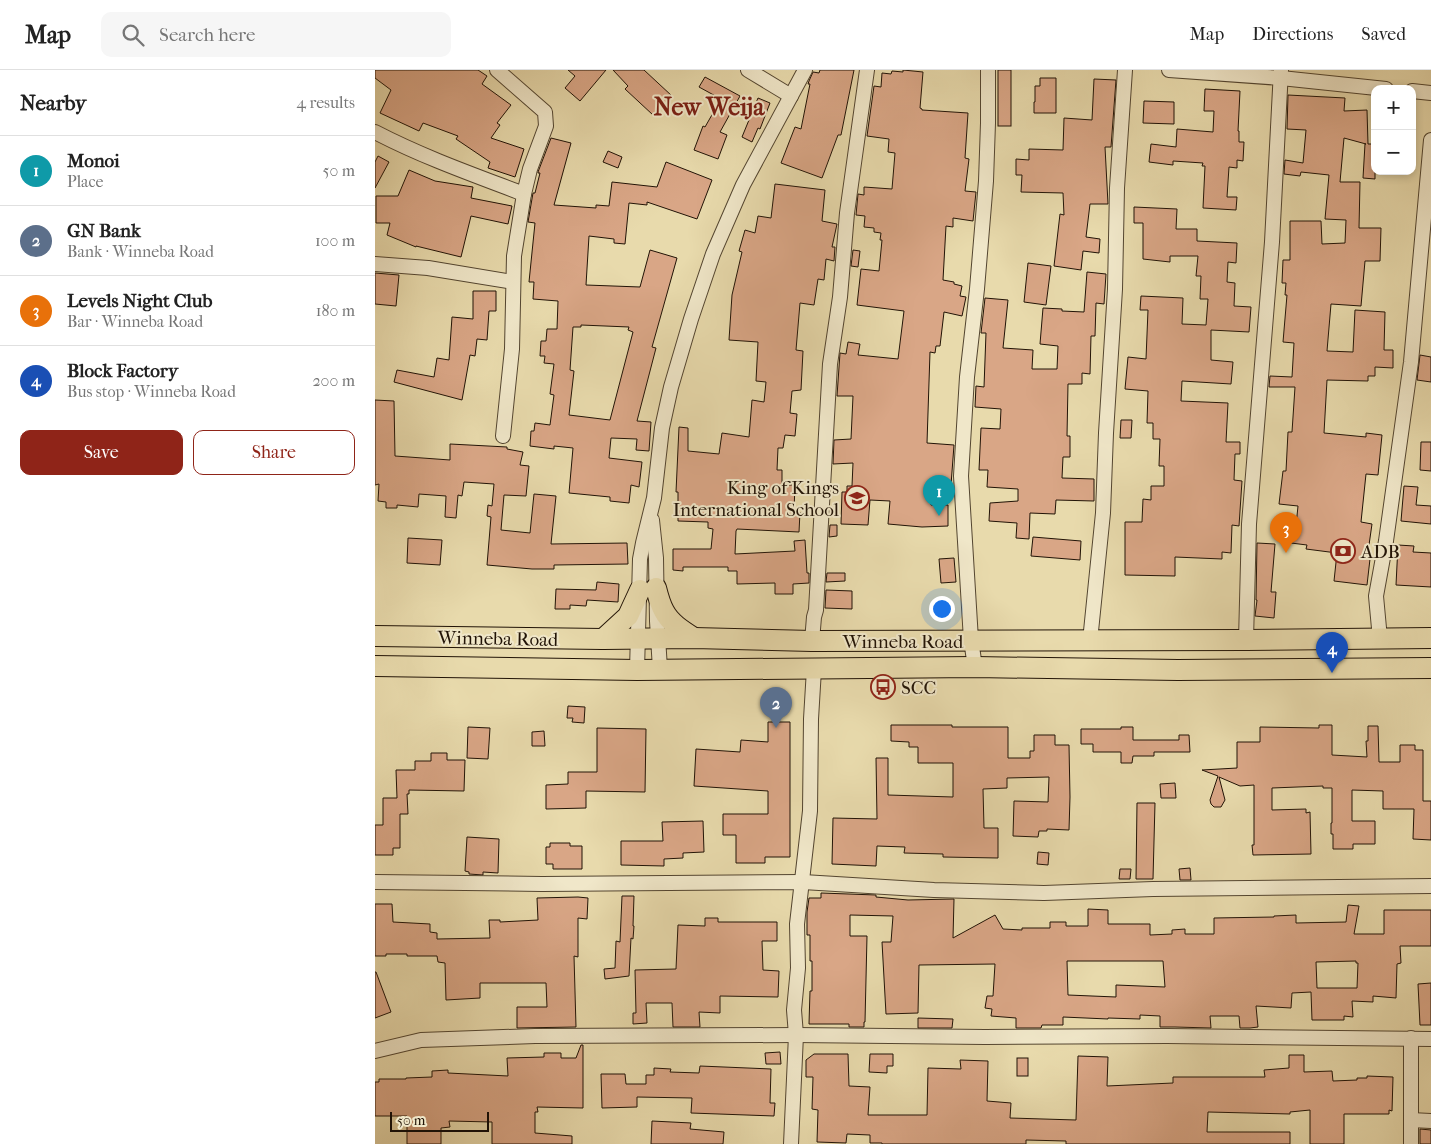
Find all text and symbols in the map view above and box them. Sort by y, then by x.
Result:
search box [101,12,451,57]
text: Map [25,21,71,49]
icon: search [119,21,147,49]
text: Search here [159,24,255,46]
text: Map [1190,24,1224,45]
text: Directions [1252,24,1333,45]
text: Saved [1361,24,1406,45]
map controls [1371,85,1416,175]
button: + [1371,85,1416,130]
text: Nearby [20,91,86,115]
text: 4 results [297,93,355,112]
district label: New Weija [654,93,765,121]
button: − [1371,130,1416,175]
text: Monoi [67,150,120,172]
text: 1 [33,161,39,180]
text: 50 m [323,161,355,180]
text: Place [67,172,103,191]
text: GN Bank [67,220,141,242]
text: 2 [32,231,40,250]
text: 100 m [315,231,355,250]
text: Bank · Winneba Road [67,242,214,261]
text: Levels Night Club [67,290,212,312]
text: 3 [33,301,39,320]
text: 180 m [316,301,355,320]
text: Bar · Winneba Road [67,312,203,331]
text: Block Factory [67,360,178,382]
text: 4 [31,371,41,390]
text: 200 m [312,371,355,390]
text: Bus stop · Winneba Road [67,382,236,401]
button: Save [20,430,183,475]
button: Share [193,430,355,475]
pin: 1 [923,475,955,516]
place label: King of Kings International School [673,477,839,521]
school or university icon: King of Kings International School [844,485,870,511]
pin: 3 [1270,512,1302,553]
bank icon: ADB [1330,538,1356,564]
place label: ADB [1360,541,1400,563]
your location [929,596,955,622]
street label: Winneba Road [436,627,559,651]
street label: Winneba Road [842,631,964,653]
pin: 4 [1316,632,1348,673]
bus stop icon: SCC [870,674,896,700]
place label: SCC [901,677,936,699]
pin: 2 [760,687,792,728]
scale bar [390,1109,489,1132]
text: 50 m [397,1112,425,1129]

